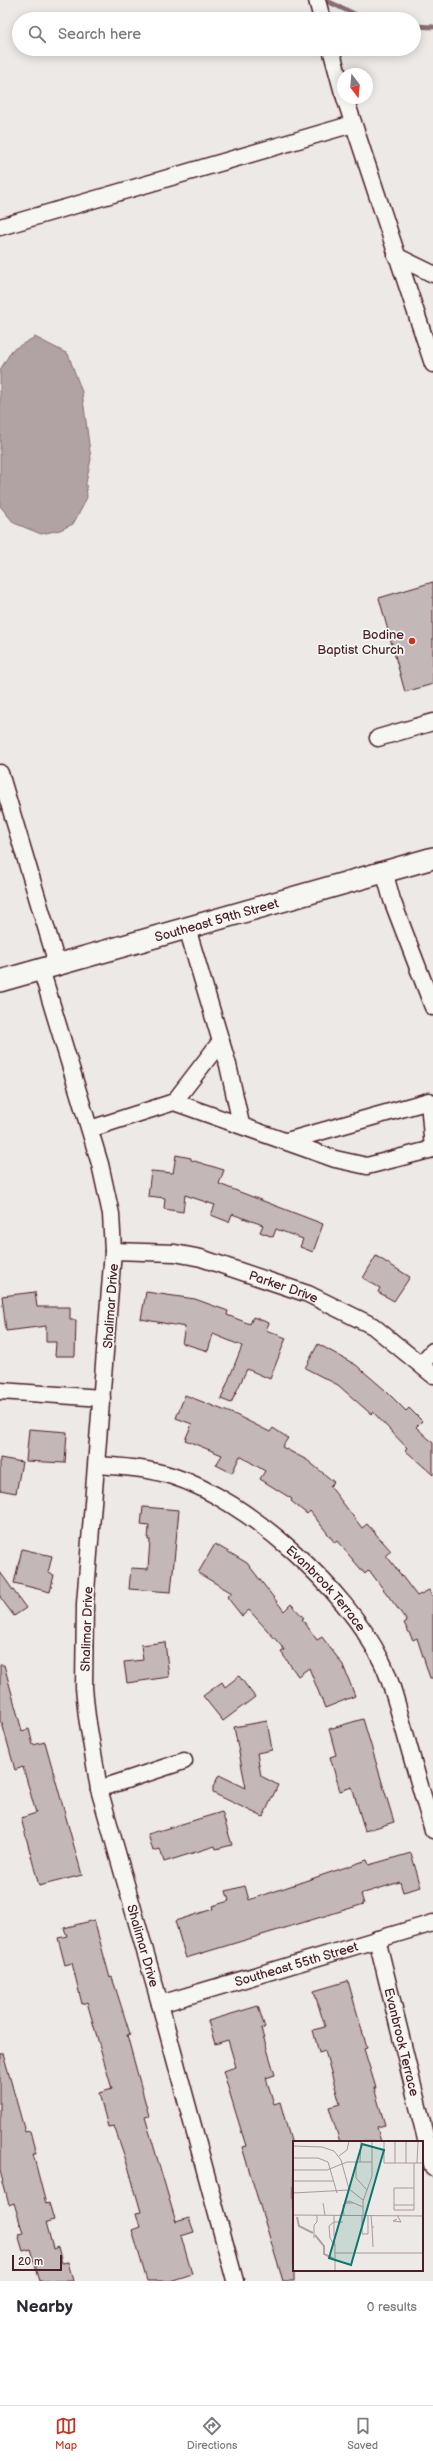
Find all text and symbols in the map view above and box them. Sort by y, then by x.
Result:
search box [12,12,421,56]
icon: search [26,23,48,45]
text: Search here [58,25,141,44]
north arrow [337,68,373,104]
place label: Bodine Baptist Church [317,627,404,658]
marker: Bodine Baptist Church [407,636,417,646]
street label: Southeast 59th Street [153,895,280,946]
street label: Shalimar Drive [100,1263,122,1349]
street label: Parker Drive [247,1268,321,1307]
street label: Evanbrook Terrace [283,1542,369,1635]
street label: Shalimar Drive [78,1586,96,1672]
street label: Shalimar Drive [123,1903,162,1989]
street label: Southeast 55th Street [233,1939,360,1990]
street label: Evanbrook Terrace [380,1986,422,2098]
inset map [293,2141,423,2271]
scale bar [12,2253,62,2272]
text: 20 m [18,2255,43,2268]
text: Nearby [16,2297,73,2317]
text: 0 results [367,2299,417,2315]
tab: Map [55,2415,77,2452]
tab: Directions [187,2415,237,2452]
tab: Saved [347,2415,378,2452]

